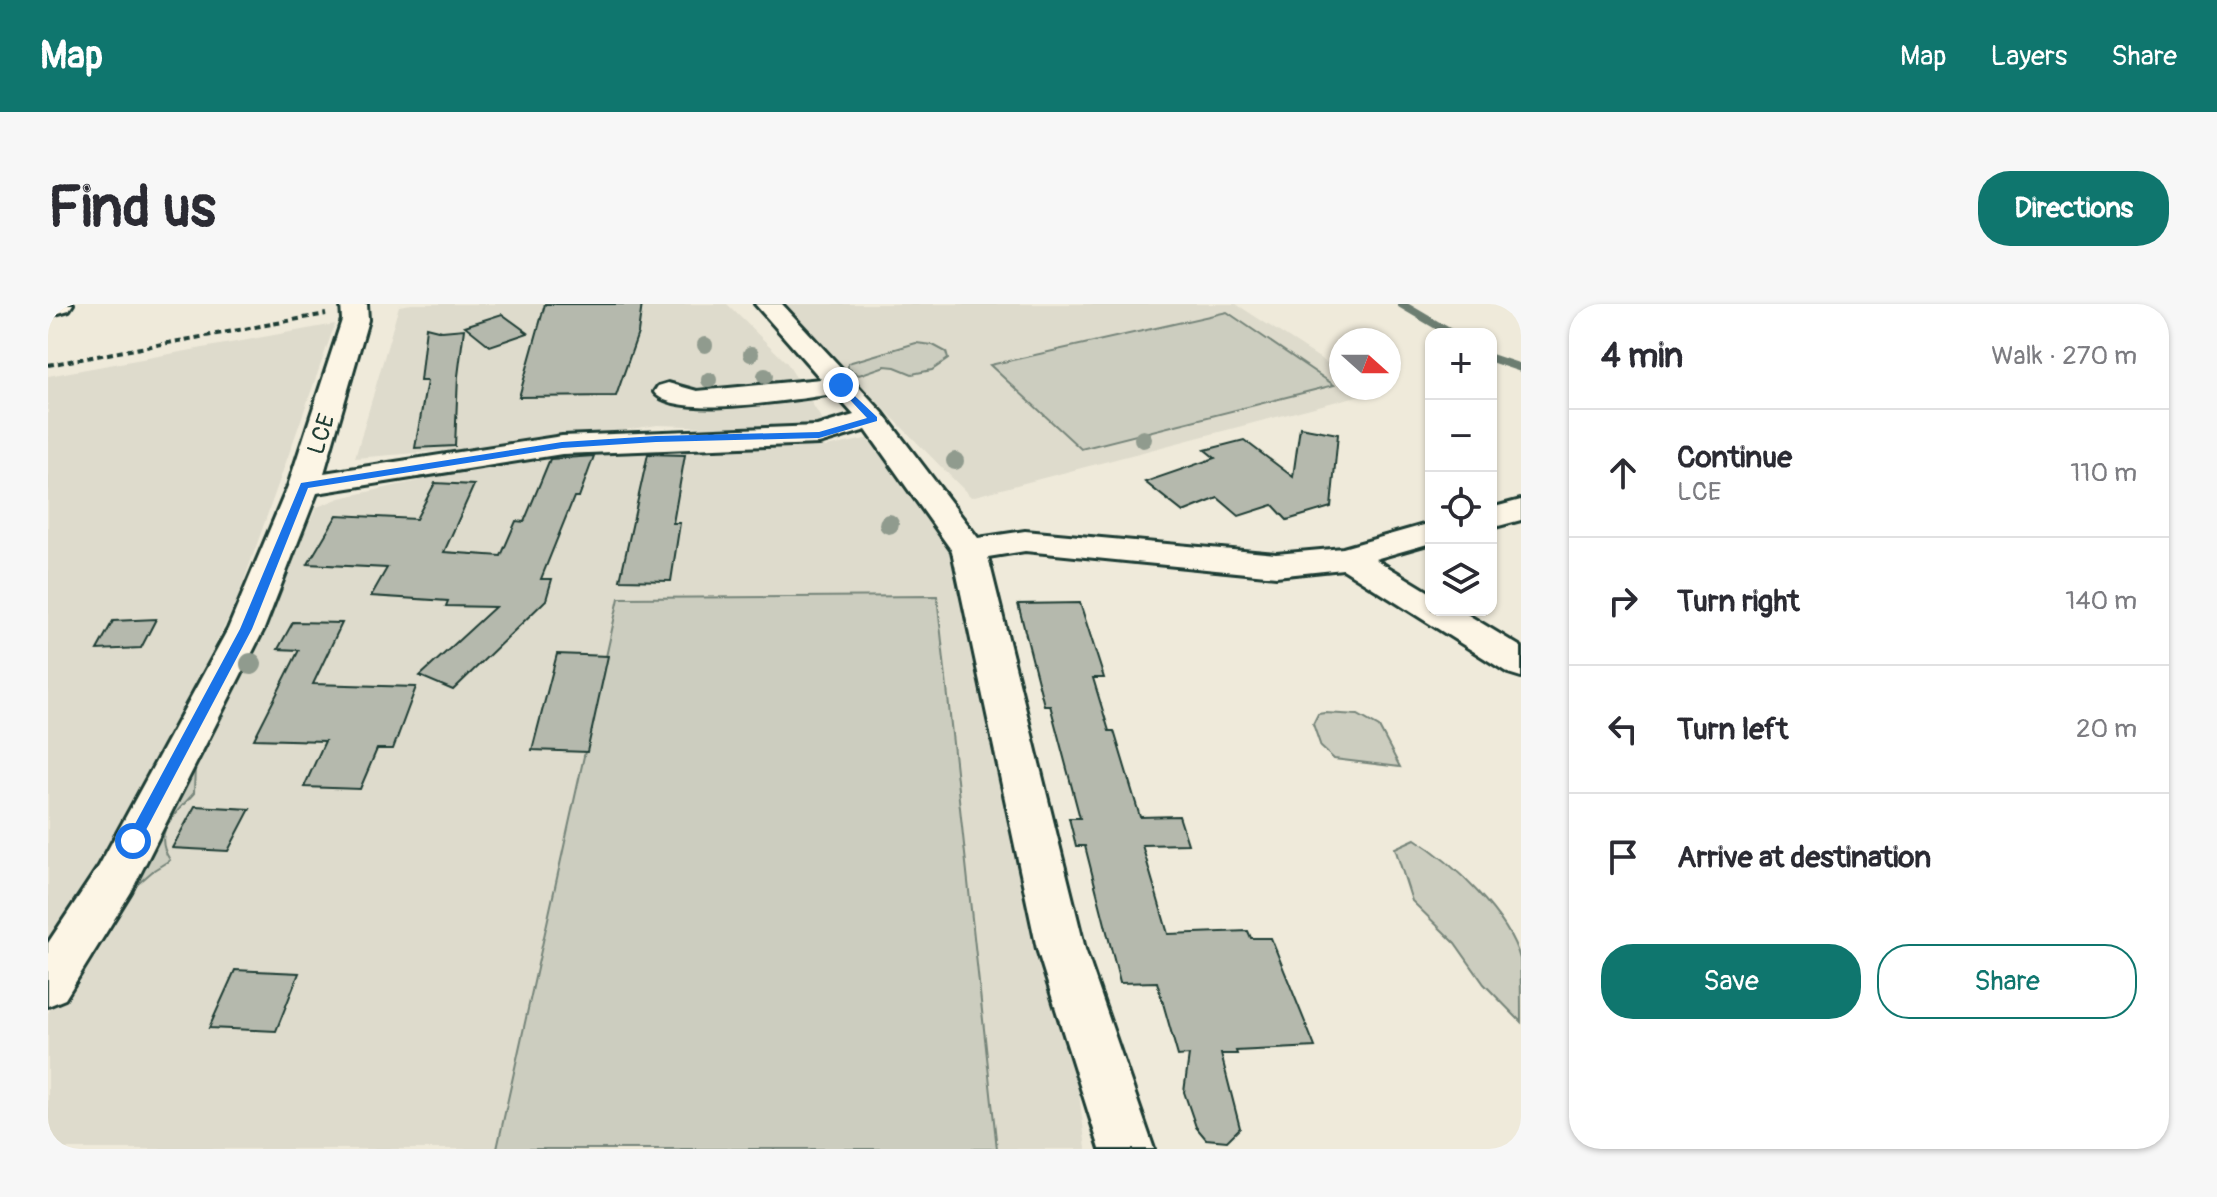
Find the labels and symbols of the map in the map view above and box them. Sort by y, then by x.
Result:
north arrow [1329,328,1401,400]
route end [823,367,859,403]
street label: LCE [301,410,342,458]
route start [115,823,151,859]

